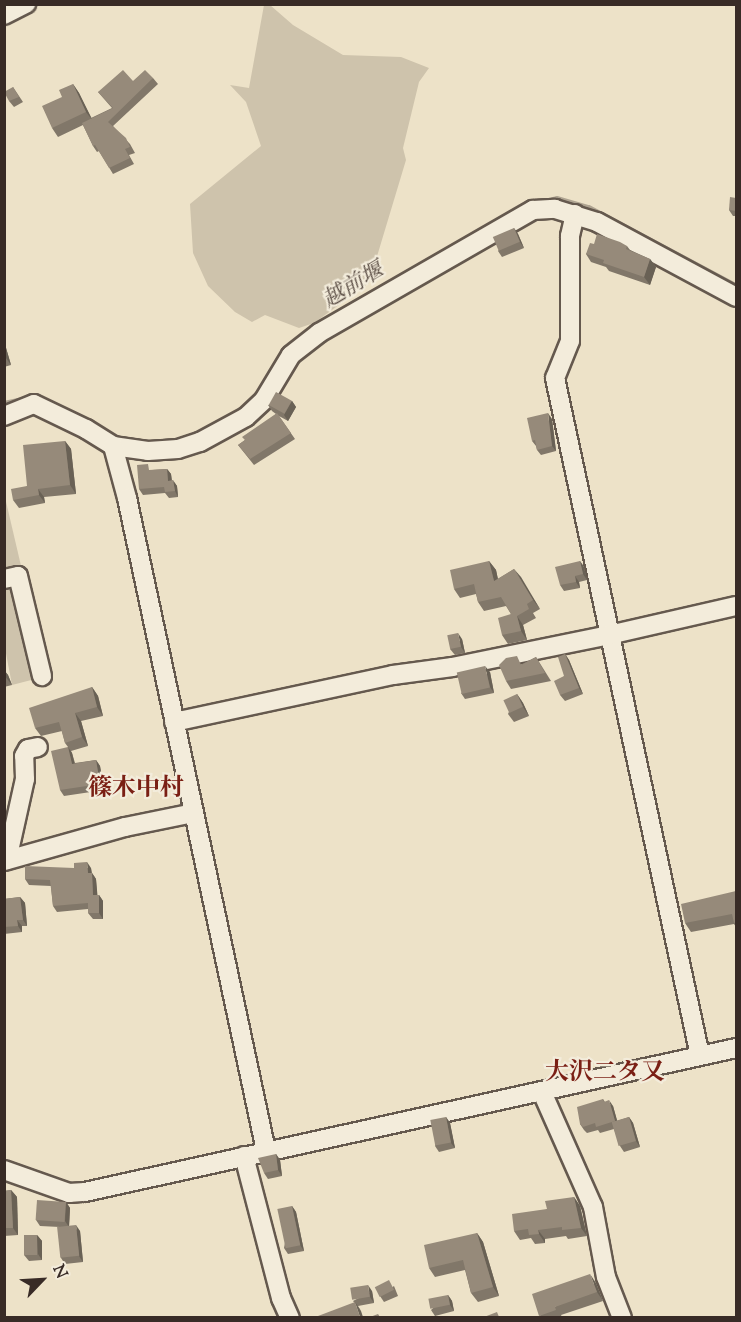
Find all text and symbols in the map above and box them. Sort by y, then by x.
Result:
water label: 越前堰 [319,259,389,315]
district label: 篠木中村 [88,776,184,804]
district label: 大沢二タ又 [545,1060,665,1088]
north arrow [12,1250,72,1310]
text: N [46,1262,72,1283]

